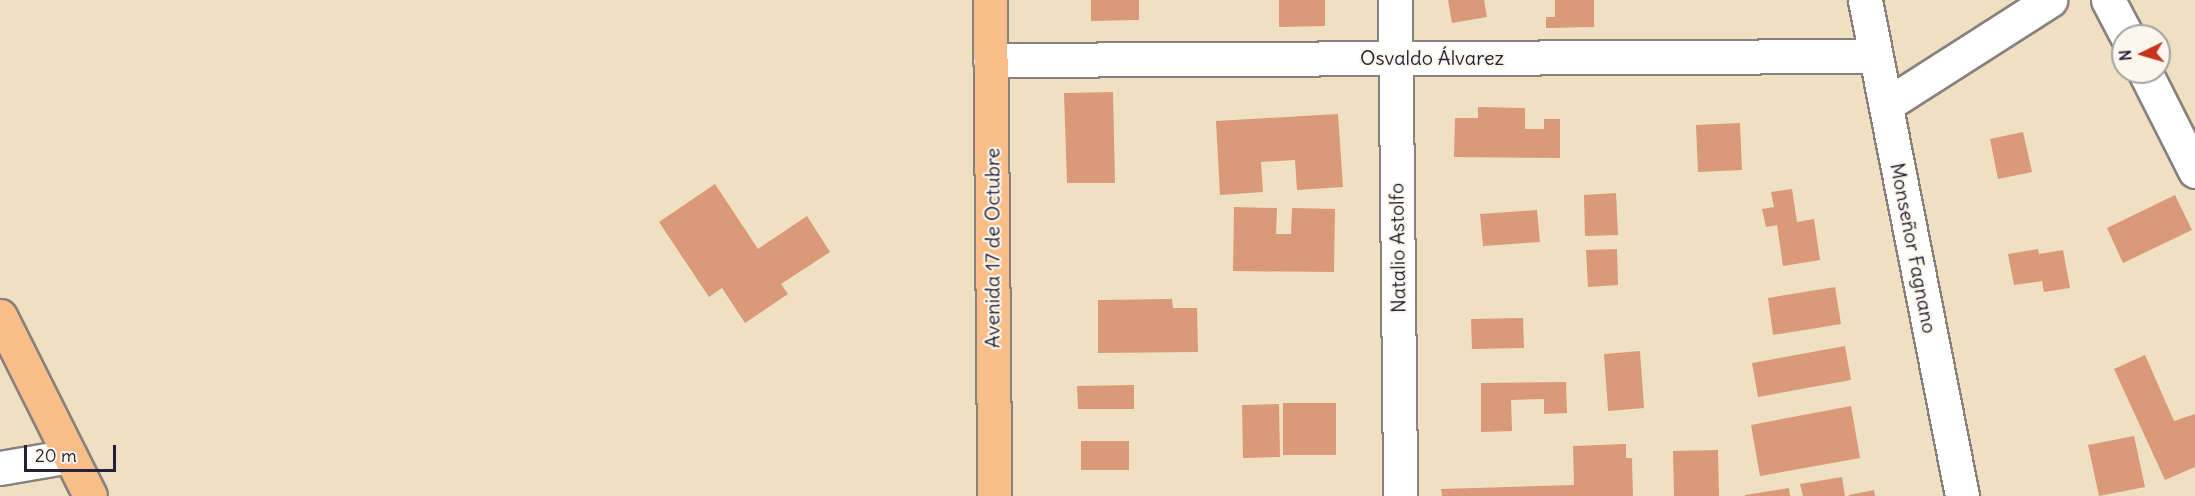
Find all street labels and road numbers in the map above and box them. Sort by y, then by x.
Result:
street label: Osvaldo Álvarez [1360,45,1504,69]
street label: Avenida 17 de Octubre [980,148,1004,348]
street label: Monseñor Fagnano [1886,161,1942,335]
street label: Natalio Astolfo [1384,183,1410,313]

